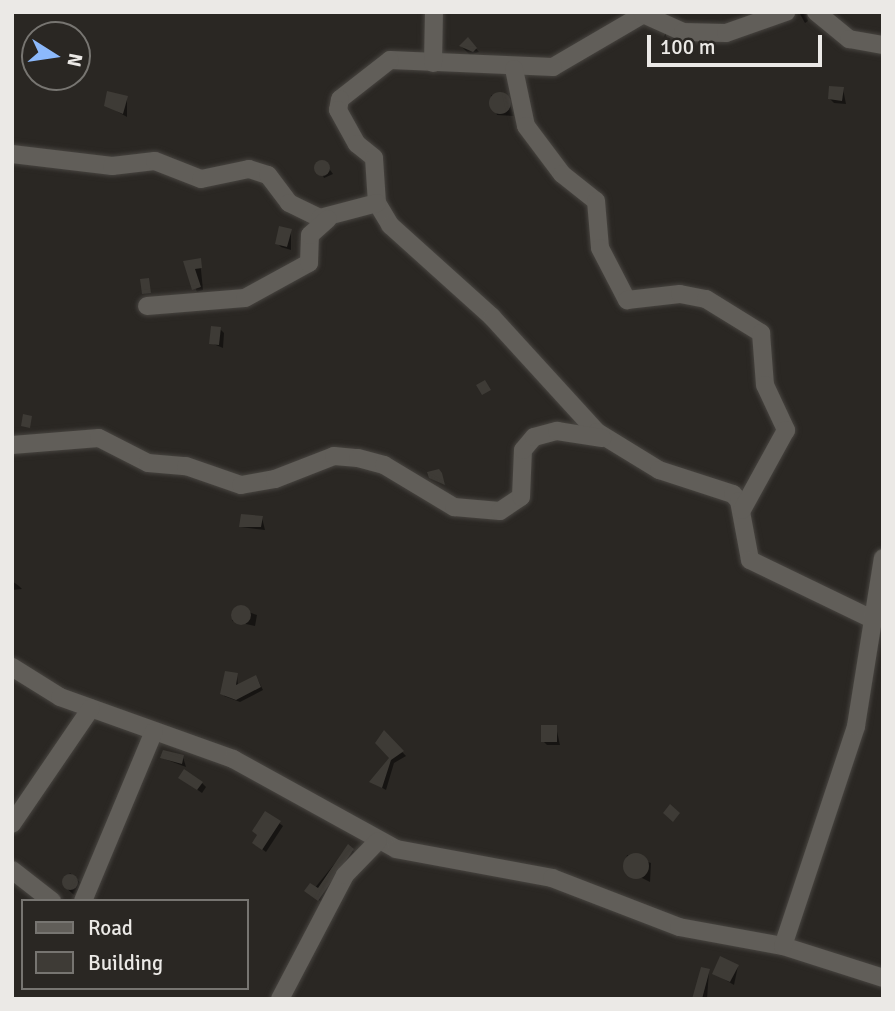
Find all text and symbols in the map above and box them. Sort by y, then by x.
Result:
north arrow [21,21,91,91]
scale bar [650,21,825,65]
text: 100 m [660,34,715,60]
text: N [61,51,88,69]
legend [21,899,248,990]
text: Road [88,915,133,941]
text: Building [88,950,163,976]

